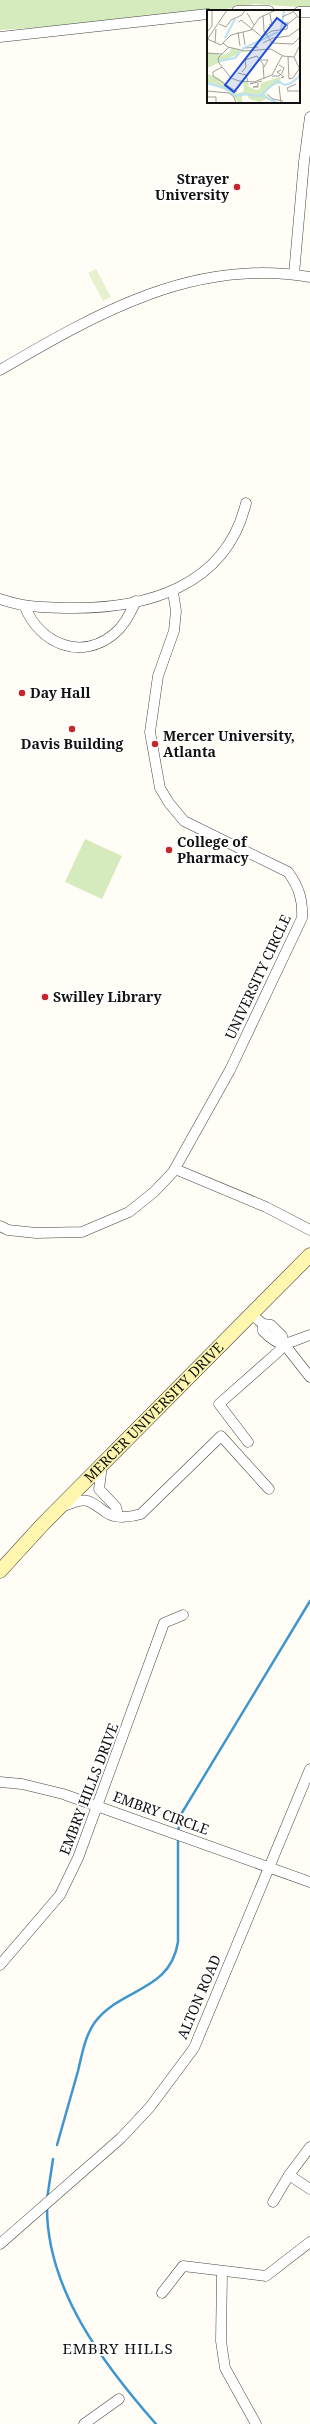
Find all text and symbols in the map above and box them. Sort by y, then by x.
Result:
inset map [207,10,300,103]
place label: Strayer University [155,169,230,204]
marker: Strayer University [232,182,242,192]
place label: Day Hall [30,683,90,702]
marker: Day Hall [17,688,27,698]
marker: Davis Building [67,724,77,734]
place label: Mercer University, Atlanta [163,726,295,761]
place label: Davis Building [21,734,124,753]
marker: Mercer University, Atlanta [150,739,160,749]
place label: College of Pharmacy [177,832,250,867]
marker: College of Pharmacy [164,845,174,855]
street label: UNIVERSITY CIRCLE [220,911,295,1042]
place label: Swilley Library [53,987,162,1006]
marker: Swilley Library [40,992,50,1002]
street label: MERCER UNIVERSITY DRIVE [80,1337,228,1486]
street label: EMBRY HILLS DRIVE [55,1720,123,1857]
street label: EMBRY CIRCLE [111,1786,212,1839]
street label: ALTON ROAD [172,1952,225,2042]
district label: EMBRY HILLS [62,2338,174,2358]

